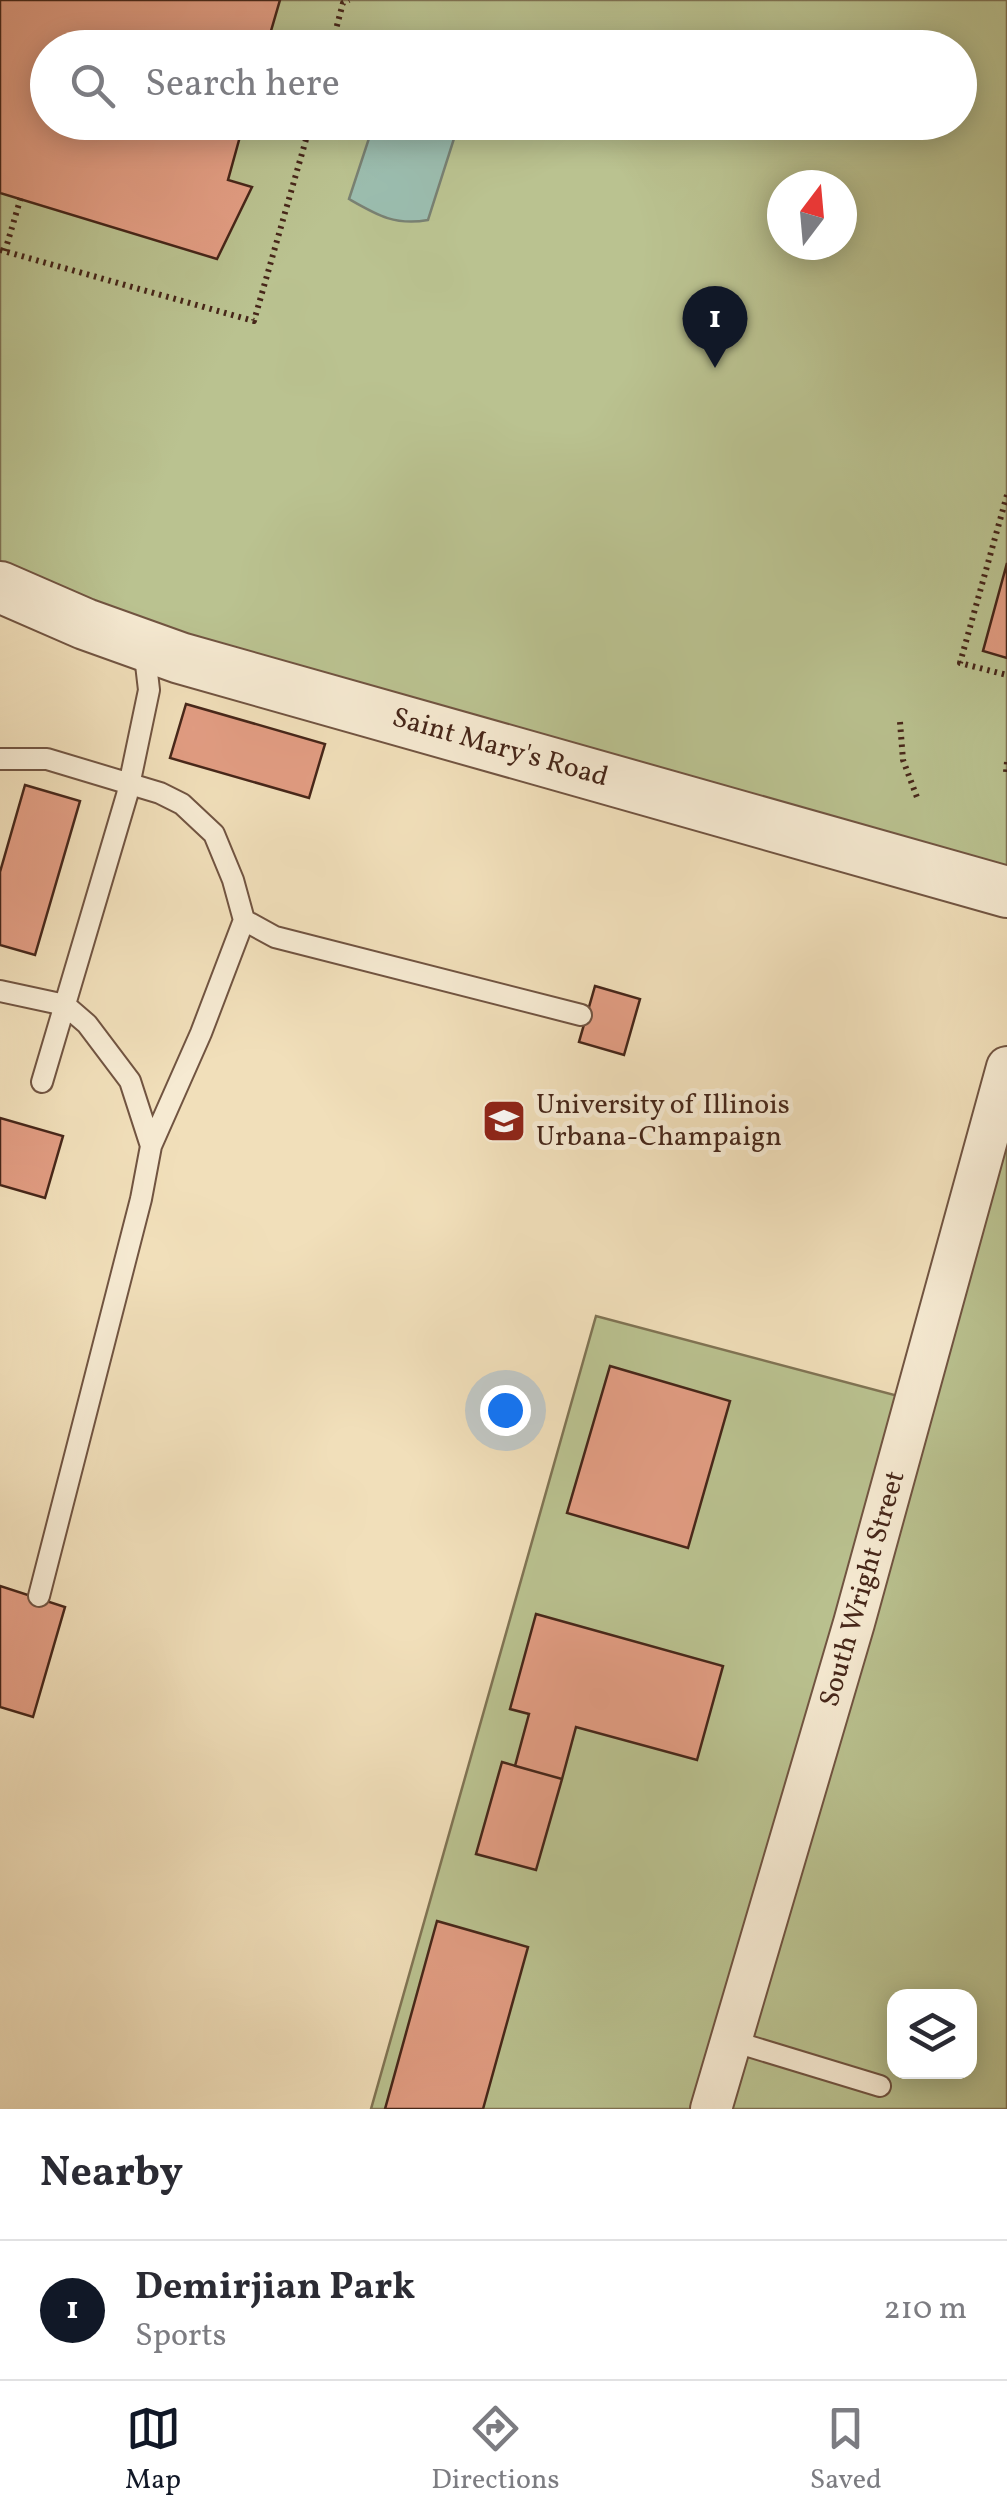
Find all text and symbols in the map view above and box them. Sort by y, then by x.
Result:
search box [30,30,977,140]
icon: search [65,58,120,113]
text: Search here [145,59,340,112]
north arrow [767,170,857,260]
pin: 1 [682,286,748,368]
street label: Saint Mary's Road [387,698,613,798]
place label: University of Illinois Urbana-Champaign [536,1086,790,1157]
school or university icon: University of Illinois Urbana-Champaign [481,1098,527,1144]
your location [480,1385,531,1436]
street label: South Wright Street [811,1466,915,1712]
map controls [887,1989,977,2079]
button: layers [887,1989,977,2079]
text: Nearby [40,2145,183,2204]
text: Demirjian Park [135,2262,415,2315]
text: 1 [66,2288,79,2332]
text: 210 m [883,2288,967,2332]
text: Sports [135,2315,226,2359]
tab: Map [125,2401,181,2500]
tab: Directions [431,2401,560,2500]
tab: Saved [810,2401,882,2500]

